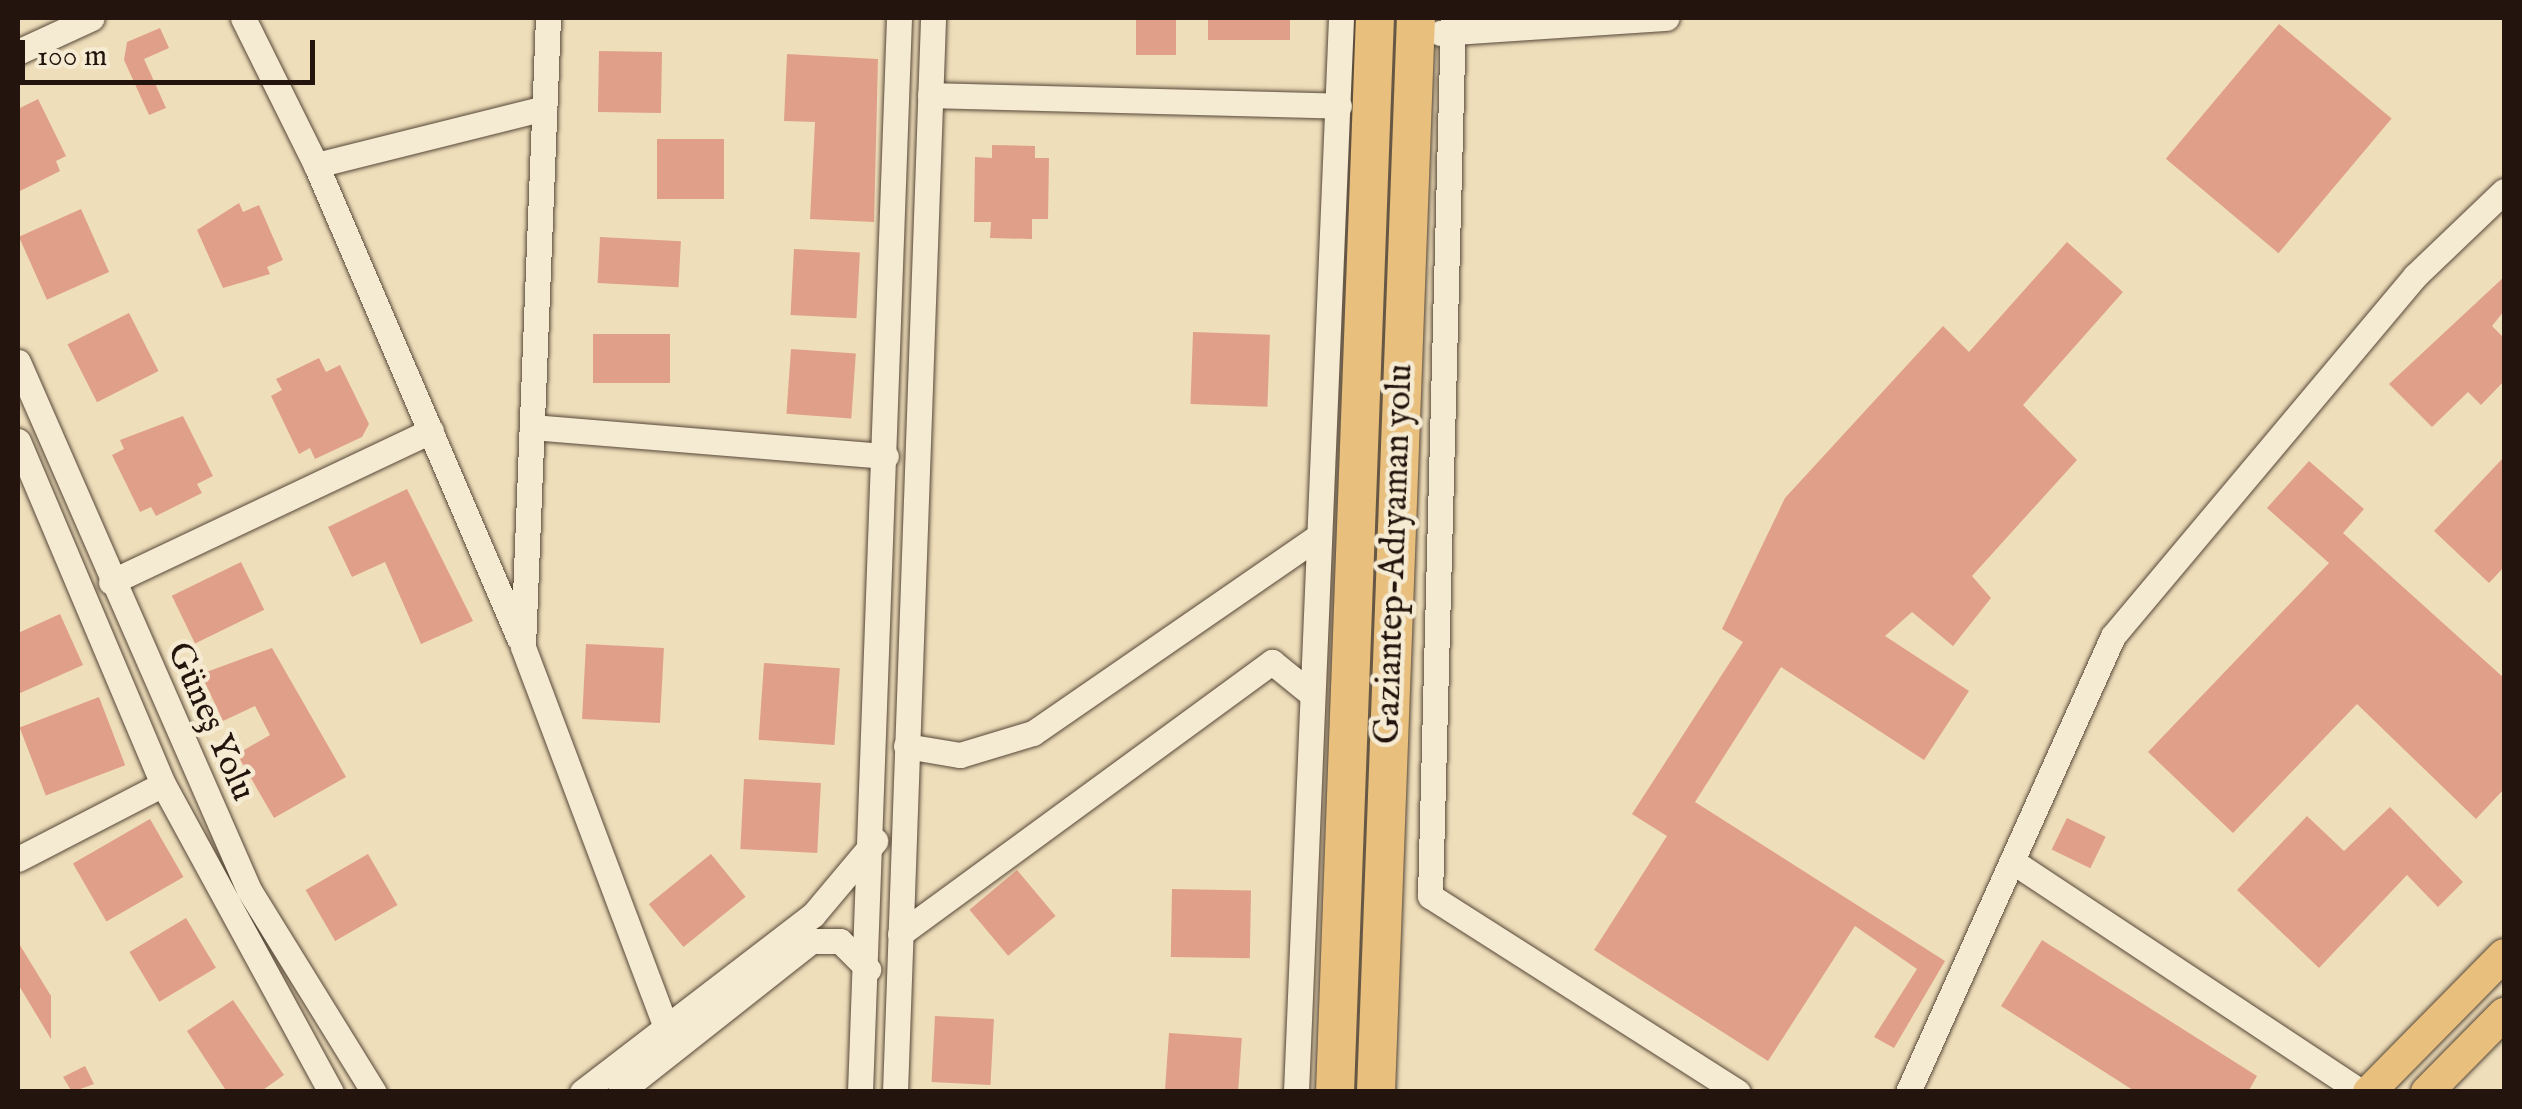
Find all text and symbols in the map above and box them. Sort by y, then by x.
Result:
scale bar [25,20,320,82]
text: 100 m [37,38,107,76]
street label: Gaziantep-Adıyaman yolu [1367,363,1423,745]
street label: Güneş Yolu [157,636,263,808]

